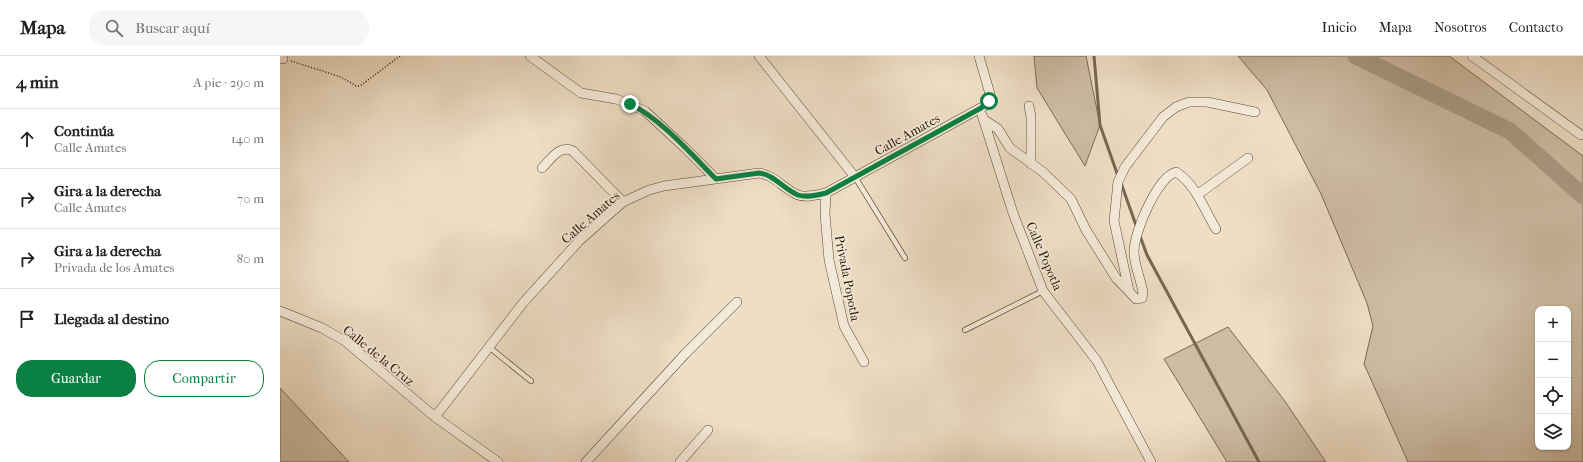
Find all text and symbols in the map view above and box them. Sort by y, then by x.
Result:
search box [89,10,369,46]
text: Mapa [20,17,65,39]
icon: search [103,17,125,39]
text: Buscar aquí [135,19,210,37]
text: Inicio [1322,19,1357,36]
text: Mapa [1379,19,1412,36]
text: Nosotros [1434,19,1487,36]
text: Contacto [1509,19,1563,36]
text: 4 min [16,72,59,92]
text: A pie · 290 m [193,75,264,90]
route start [980,92,998,110]
route end [621,95,639,113]
street label: Calle Amates [872,110,943,158]
text: Continúa [54,122,114,140]
icon: ahead [16,128,38,150]
text: 140 m [231,131,264,146]
text: Calle Amates [54,140,126,155]
text: Gira a la derecha [54,182,161,200]
icon: right [16,188,38,210]
street label: Calle Amates [558,188,623,247]
text: 70 m [237,191,264,206]
text: Calle Amates [54,200,126,215]
street label: Calle Popotla [1023,220,1066,294]
street label: Privada Popotla [832,234,863,323]
text: Gira a la derecha [54,242,161,260]
icon: right [16,248,38,270]
text: 80 m [237,251,264,266]
text: Privada de los Amates [54,260,174,275]
map controls [1535,306,1571,450]
button: + [1535,306,1571,342]
icon: arrive [16,308,38,330]
text: Llegada al destino [54,310,169,328]
street label: Calle de la Cruz [340,322,417,389]
button: − [1535,342,1571,378]
button: Guardar [16,360,136,397]
button: Compartir [144,360,264,397]
button: locate [1535,378,1571,414]
button: layers [1535,414,1571,450]

